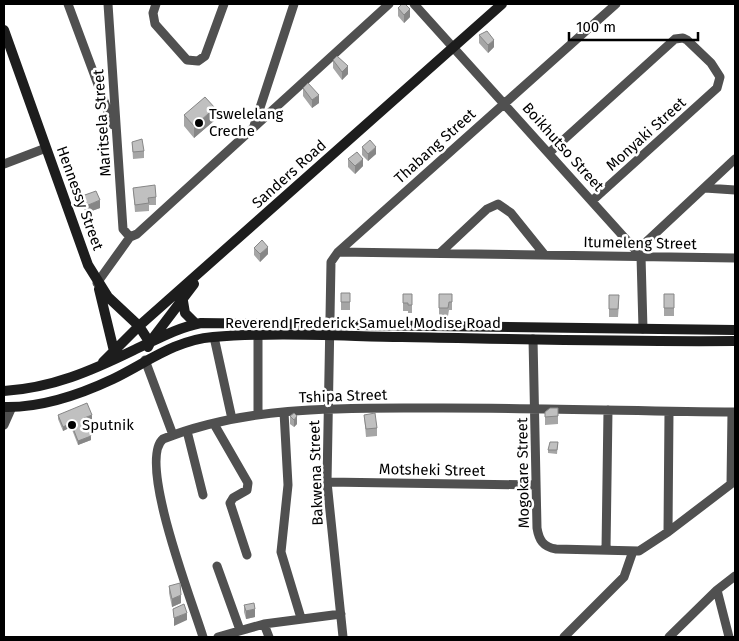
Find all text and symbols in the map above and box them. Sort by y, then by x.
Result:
scale bar [569,10,698,42]
text: 100 m [576,18,616,36]
street label: Maritsela Street [89,68,115,177]
street label: Monyaki Street [602,93,690,174]
street label: Boikhutso Street [518,99,608,196]
street label: Thabang Street [391,104,480,187]
place label: Tswelelang Creche [209,105,284,140]
marker: Tswelelang Creche [193,117,205,129]
street label: Sanders Road [248,136,330,212]
street label: Hennessy Street [53,143,107,253]
street label: Itumeleng Street [583,233,697,253]
street label: Reverend Frederick Samuel Modise Road [225,314,501,332]
street label: Tshipa Street [298,385,388,407]
place label: Sputnik [82,416,134,434]
street label: Mogokare Street [513,417,533,528]
marker: Sputnik [66,419,78,431]
street label: Bakwena Street [305,419,327,526]
street label: Motsheki Street [379,460,486,480]

